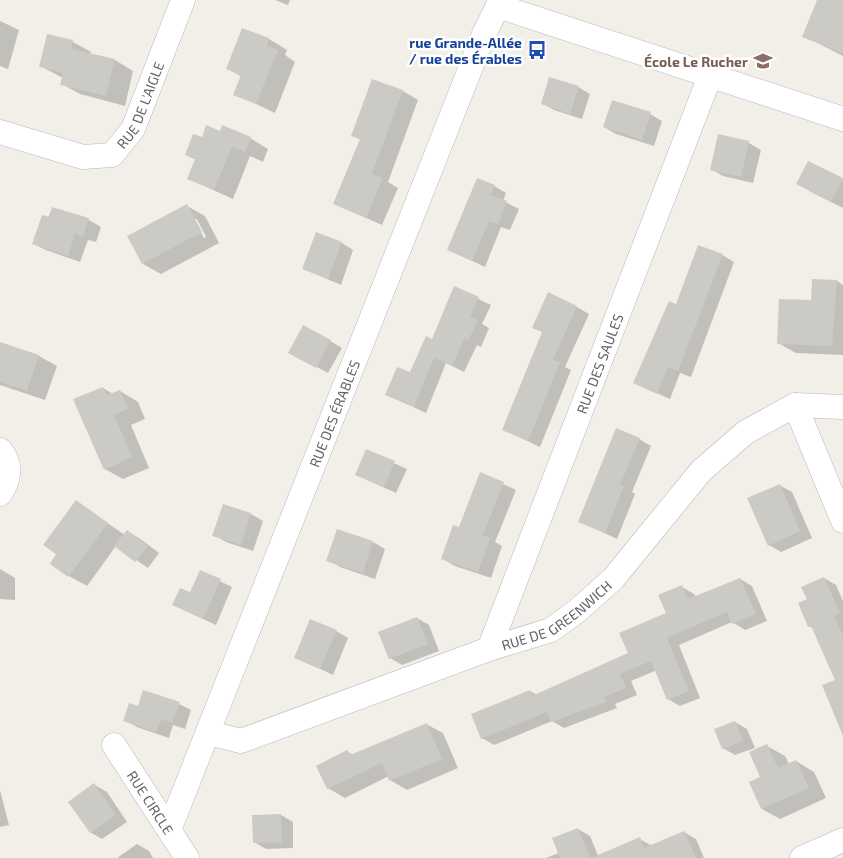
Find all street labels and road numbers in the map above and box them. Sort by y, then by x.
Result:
street label: RUE DE L'AIGLE [112,59,167,152]
street label: RUE DES SAULES [572,311,626,416]
street label: RUE DES ÉRABLES [305,357,363,470]
street label: RUE DE GREENWICH [499,576,615,653]
street label: RUE CIRCLE [124,767,178,837]

